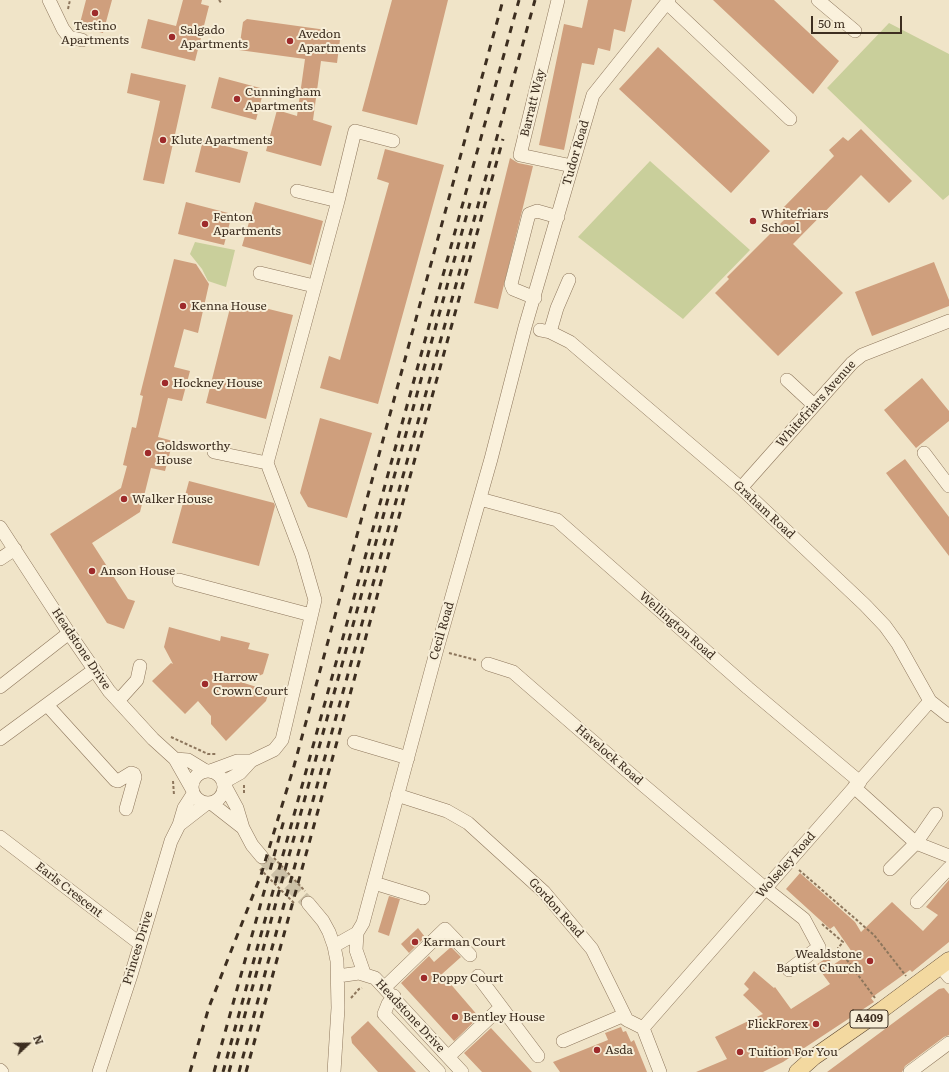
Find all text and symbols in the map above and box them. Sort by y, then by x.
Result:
marker: Testino Apartments [90,8,100,18]
scale bar [813,8,904,34]
text: 50 m [818,14,845,32]
place label: Testino Apartments [61,19,129,47]
place label: Salgado Apartments [180,23,248,51]
place label: Avedon Apartments [298,27,366,55]
marker: Salgado Apartments [167,32,177,42]
marker: Avedon Apartments [285,36,295,46]
street label: Barratt Way [518,68,548,138]
place label: Cunningham Apartments [245,85,321,113]
marker: Cunningham Apartments [232,94,242,104]
street label: Tudor Road [560,119,592,187]
place label: Klute Apartments [171,133,272,147]
marker: Klute Apartments [158,135,168,145]
place label: Whitefriars School [761,207,828,235]
place label: Fenton Apartments [213,210,281,238]
marker: Whitefriars School [748,216,758,226]
marker: Fenton Apartments [200,219,210,229]
place label: Kenna House [191,299,267,313]
marker: Kenna House [178,301,188,311]
street label: Whitefriars Avenue [773,358,859,450]
place label: Hockney House [173,376,263,390]
marker: Hockney House [160,378,170,388]
place label: Goldsworthy House [156,439,230,467]
marker: Goldsworthy House [143,448,153,458]
street label: Graham Road [730,478,798,542]
place label: Walker House [132,492,213,506]
marker: Walker House [119,494,129,504]
place label: Anson House [100,564,175,578]
marker: Anson House [87,566,97,576]
street label: Wellington Road [636,589,718,663]
street label: Cecil Road [427,600,457,662]
street label: Headstone Drive [48,606,114,692]
place label: Harrow Crown Court [213,670,288,698]
marker: Harrow Crown Court [200,679,210,689]
street label: Havelock Road [572,722,646,788]
street label: Wolseley Road [753,829,819,901]
street label: Earls Crescent [33,859,105,921]
street label: Gordon Road [526,875,586,941]
street label: Princes Drive [120,910,156,986]
place label: Karman Court [423,935,506,949]
marker: Karman Court [410,937,420,947]
place label: Wealdstone Baptist Church [776,947,862,975]
marker: Wealdstone Baptist Church [865,956,875,966]
place label: Poppy Court [432,971,503,985]
marker: Poppy Court [419,973,429,983]
street label: Headstone Drive [372,976,448,1056]
place label: Bentley House [463,1010,545,1024]
road number: A409 [850,1010,888,1028]
marker: Bentley House [450,1012,460,1022]
place label: FlickForex [747,1017,808,1031]
marker: FlickForex [811,1019,821,1029]
north arrow [8,1024,48,1064]
text: N [30,1032,48,1047]
place label: Asda [605,1043,633,1057]
marker: Asda [592,1045,602,1055]
place label: Tuition For You [748,1045,838,1059]
marker: Tuition For You [735,1047,745,1057]

